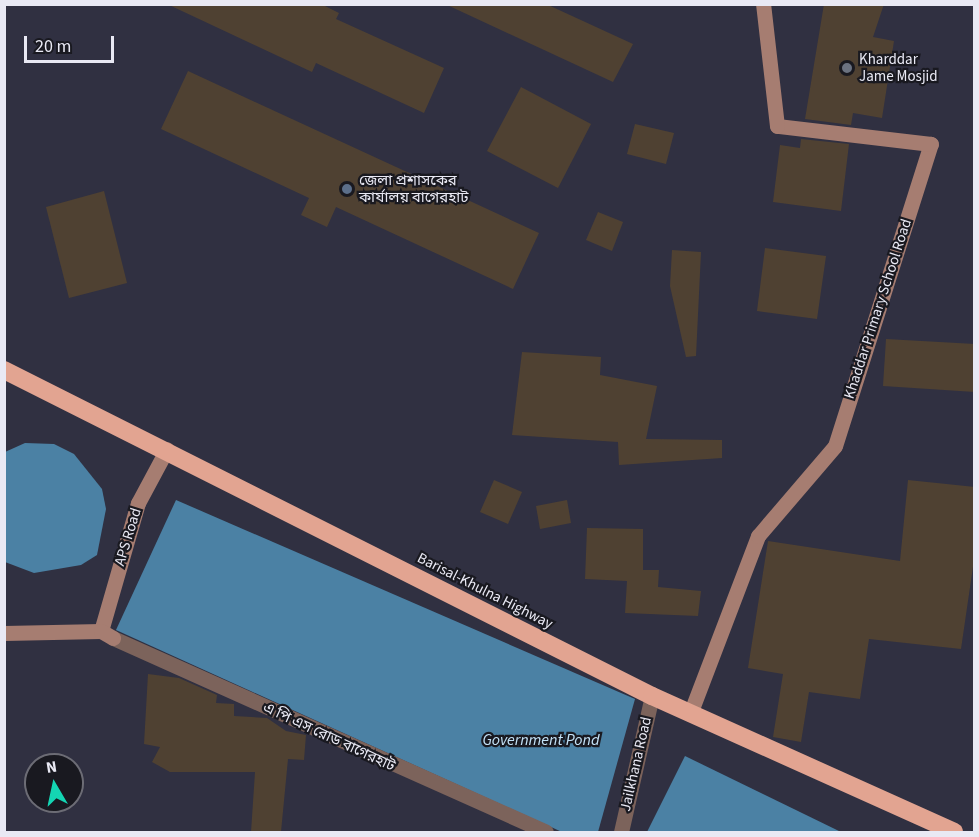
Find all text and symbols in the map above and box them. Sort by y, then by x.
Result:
scale bar [27,24,117,62]
text: 20 m [35,34,71,59]
place label: Kharddar Jame Mosjid [859,50,938,85]
marker: Kharddar Jame Mosjid [840,61,854,75]
place label: জেলা প্রশাসকের কার্যালয় বাগেরহাট [359,171,468,206]
marker: জেলা প্রশাসকের কার্যালয় বাগেরহাট [340,182,354,196]
street label: Khaddar Primary School Road [840,217,916,401]
street label: APS Road [111,506,145,568]
street label: Barisal-Khulna Highway [414,549,556,633]
street label: এ পি এস রোড বাগেরহাট [260,698,398,776]
street label: Jailkhana Road [616,715,656,813]
water label: Government Pond [482,730,600,750]
north arrow [24,753,84,813]
text: N [45,756,58,779]

